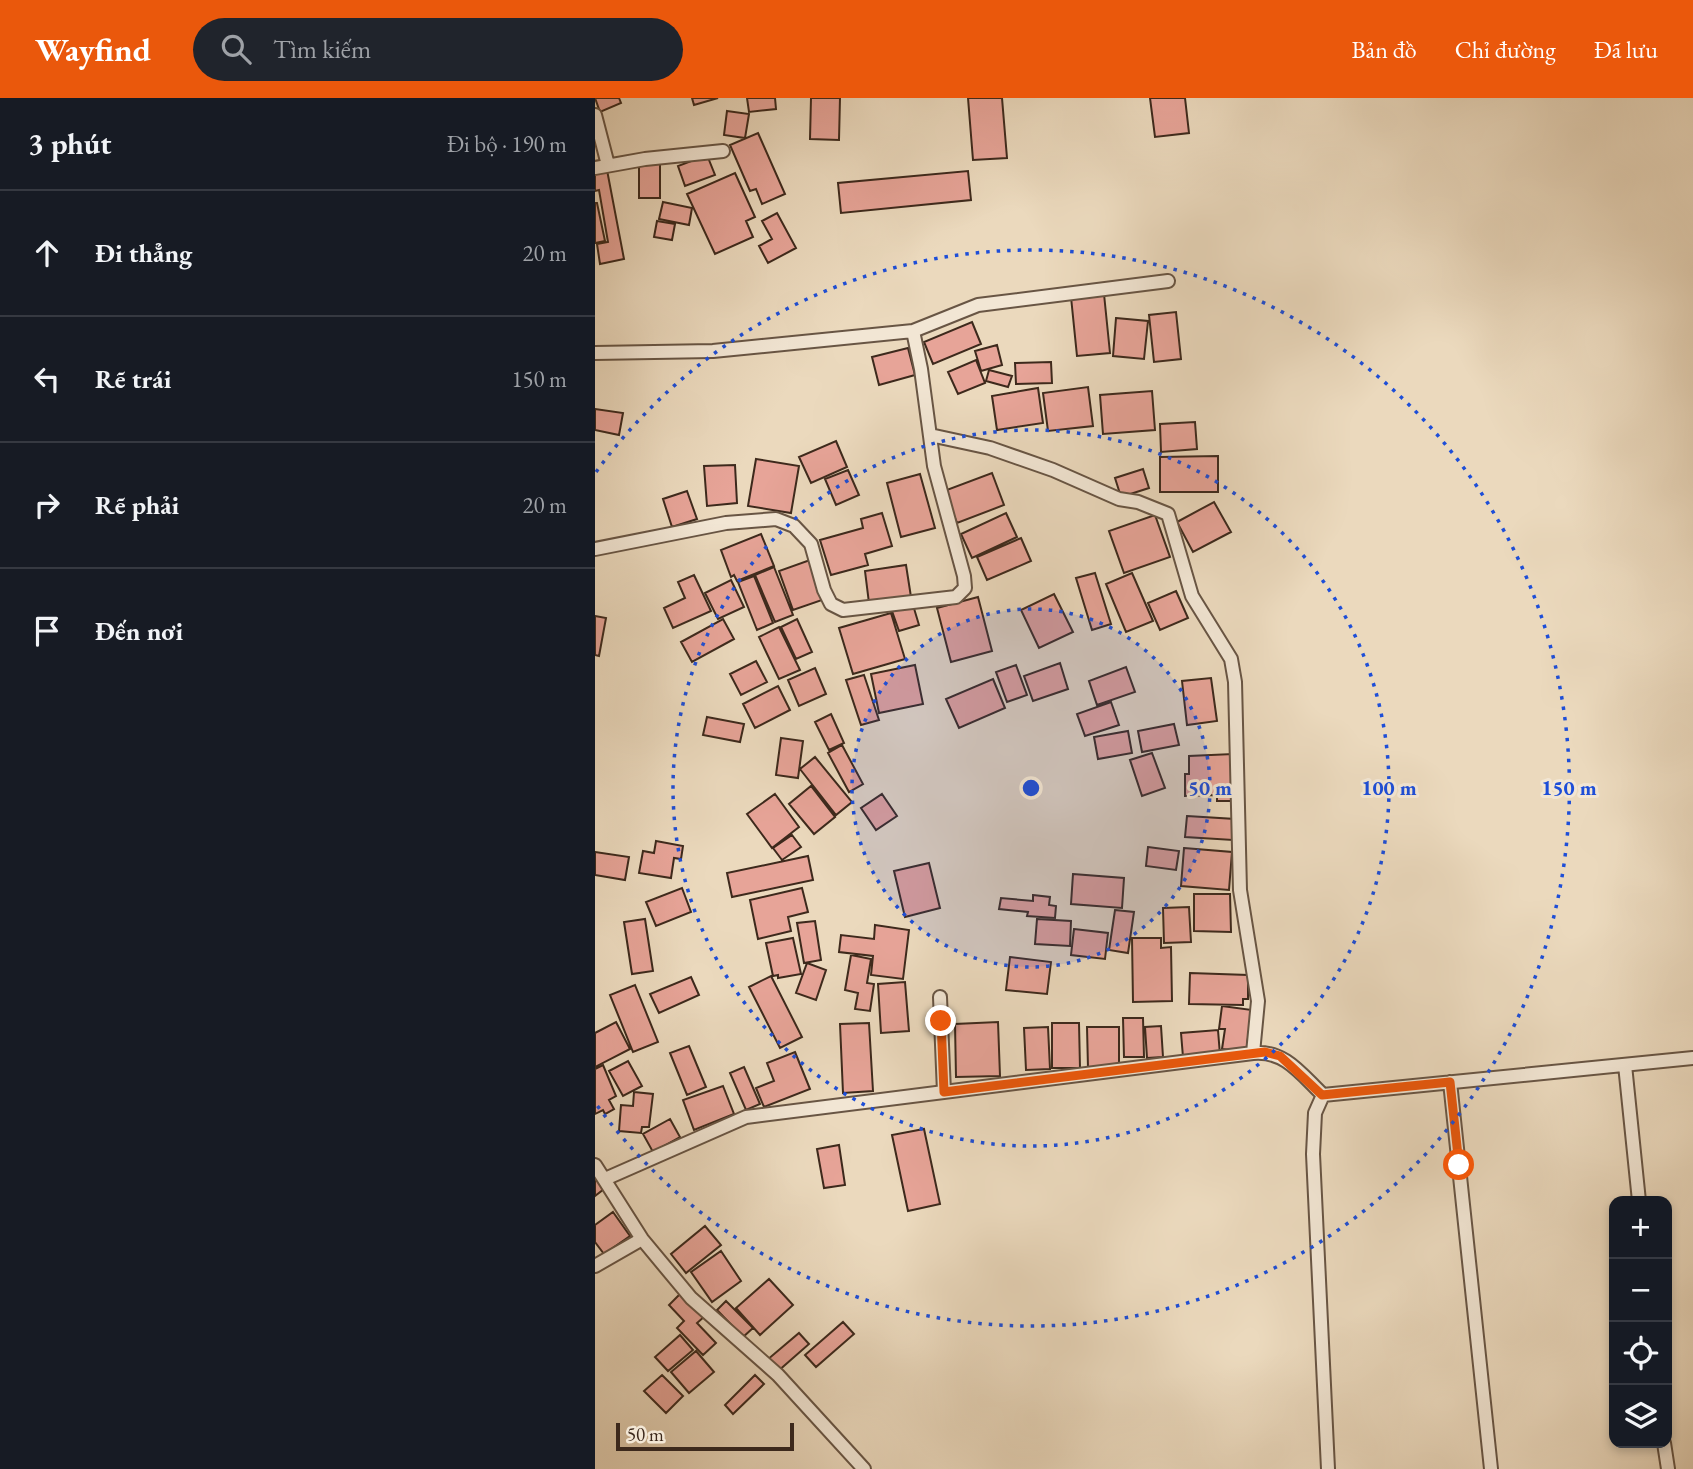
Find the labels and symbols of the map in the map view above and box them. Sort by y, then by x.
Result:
text: 50 m [1188,774,1232,801]
text: 100 m [1361,774,1417,801]
text: 150 m [1541,774,1597,801]
centre of rings [1019,776,1043,800]
route end [925,1005,956,1036]
route start [1443,1149,1474,1180]
scale bar [616,1420,795,1452]

